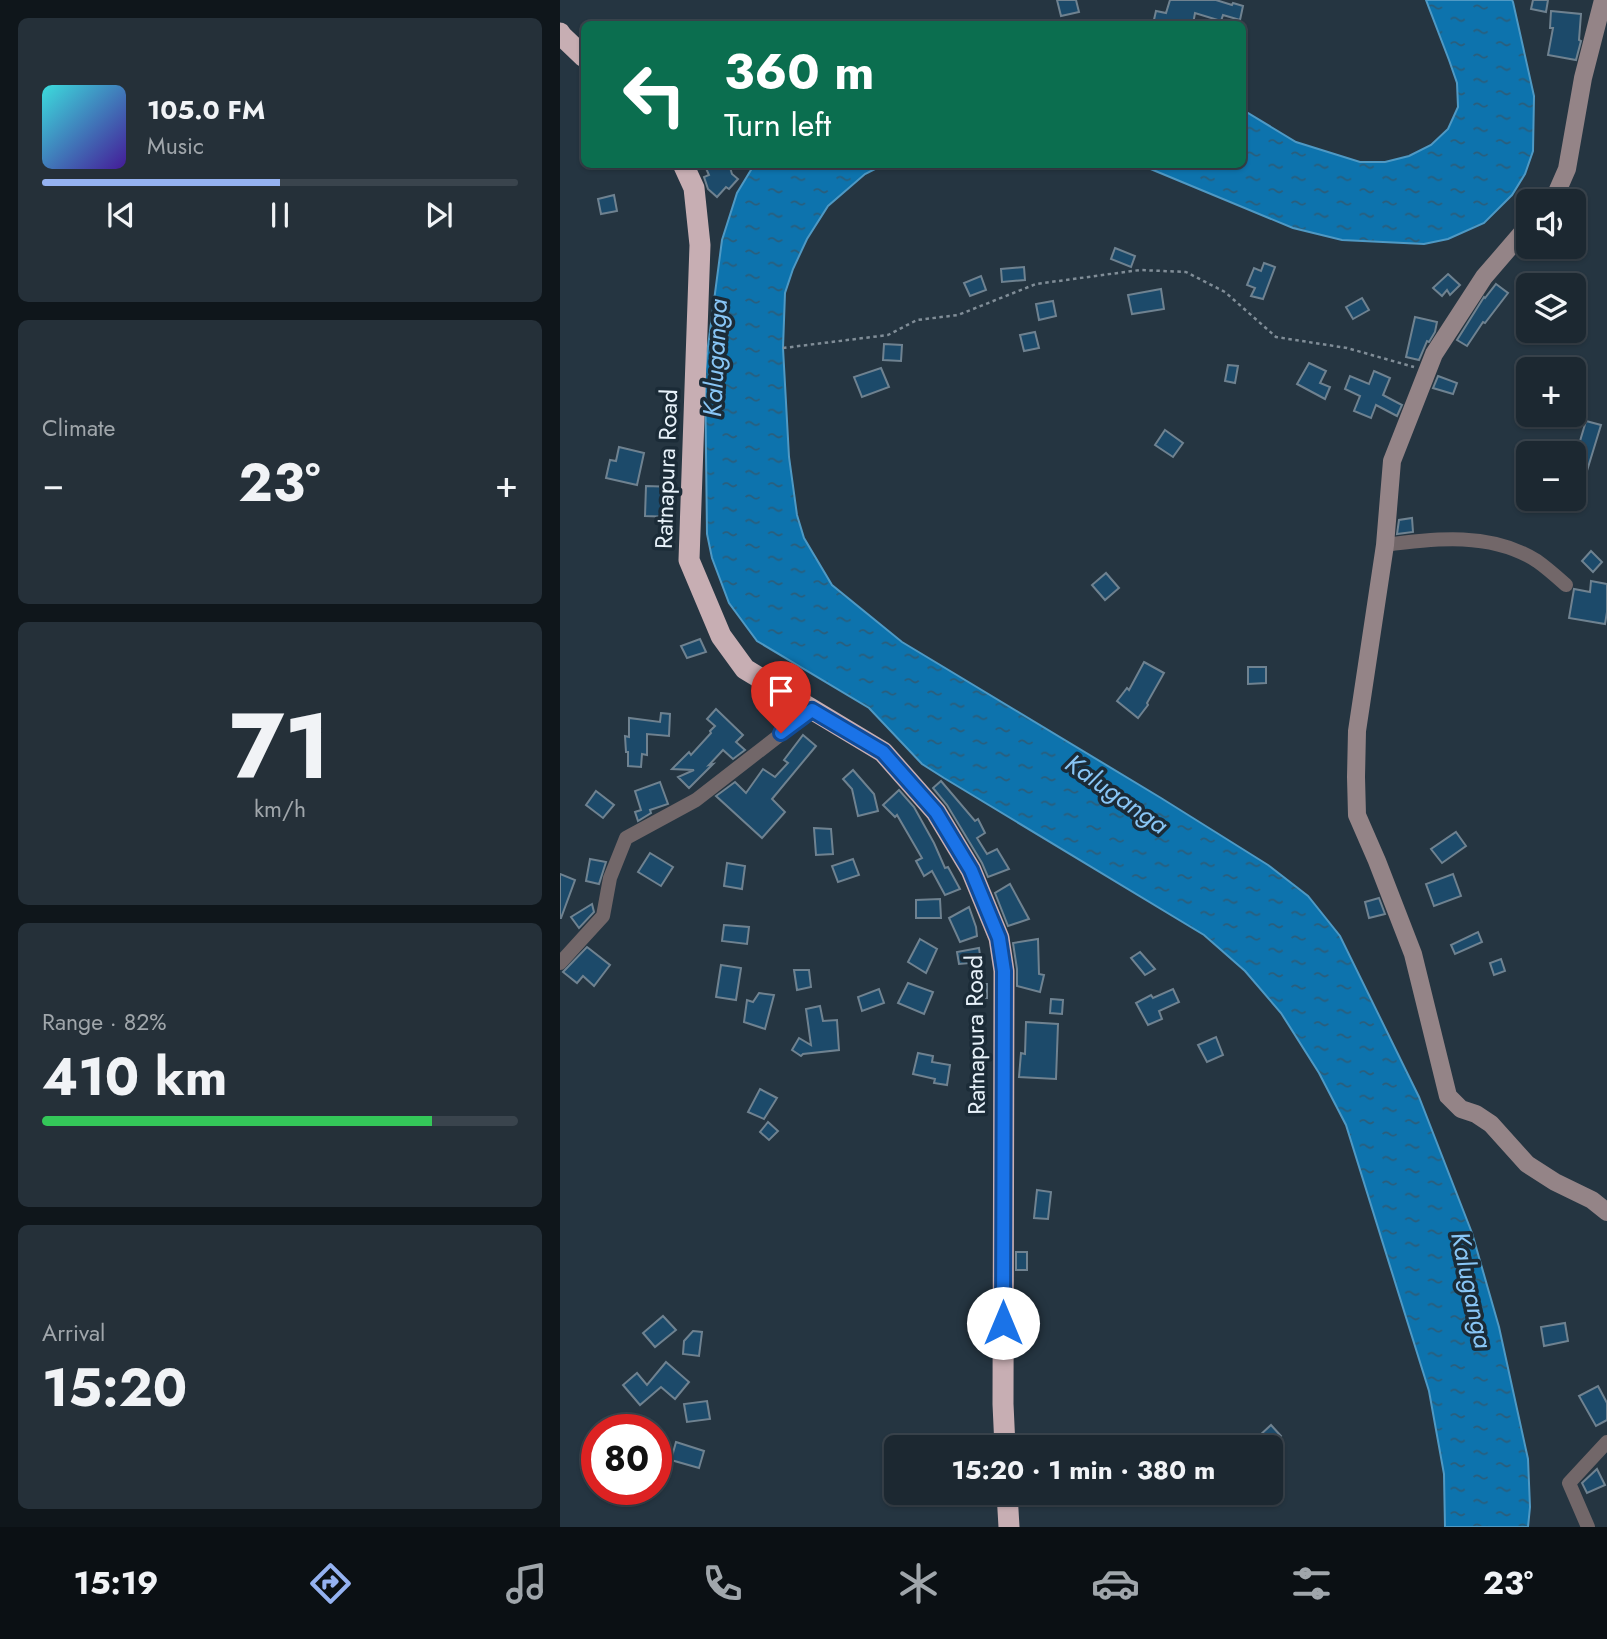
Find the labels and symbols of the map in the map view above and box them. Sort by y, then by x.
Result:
water label: Kaluganga [693,297,737,418]
street label: Ratnapura Road [646,388,686,550]
pin [751,661,811,733]
water label: Kaluganga [1058,744,1177,844]
street label: Ratnapura Road [956,955,994,1115]
water label: Kaluganga [1441,1228,1503,1352]
position arrow [966,1286,1040,1360]
speed limit sign: 80 [581,1414,672,1505]

